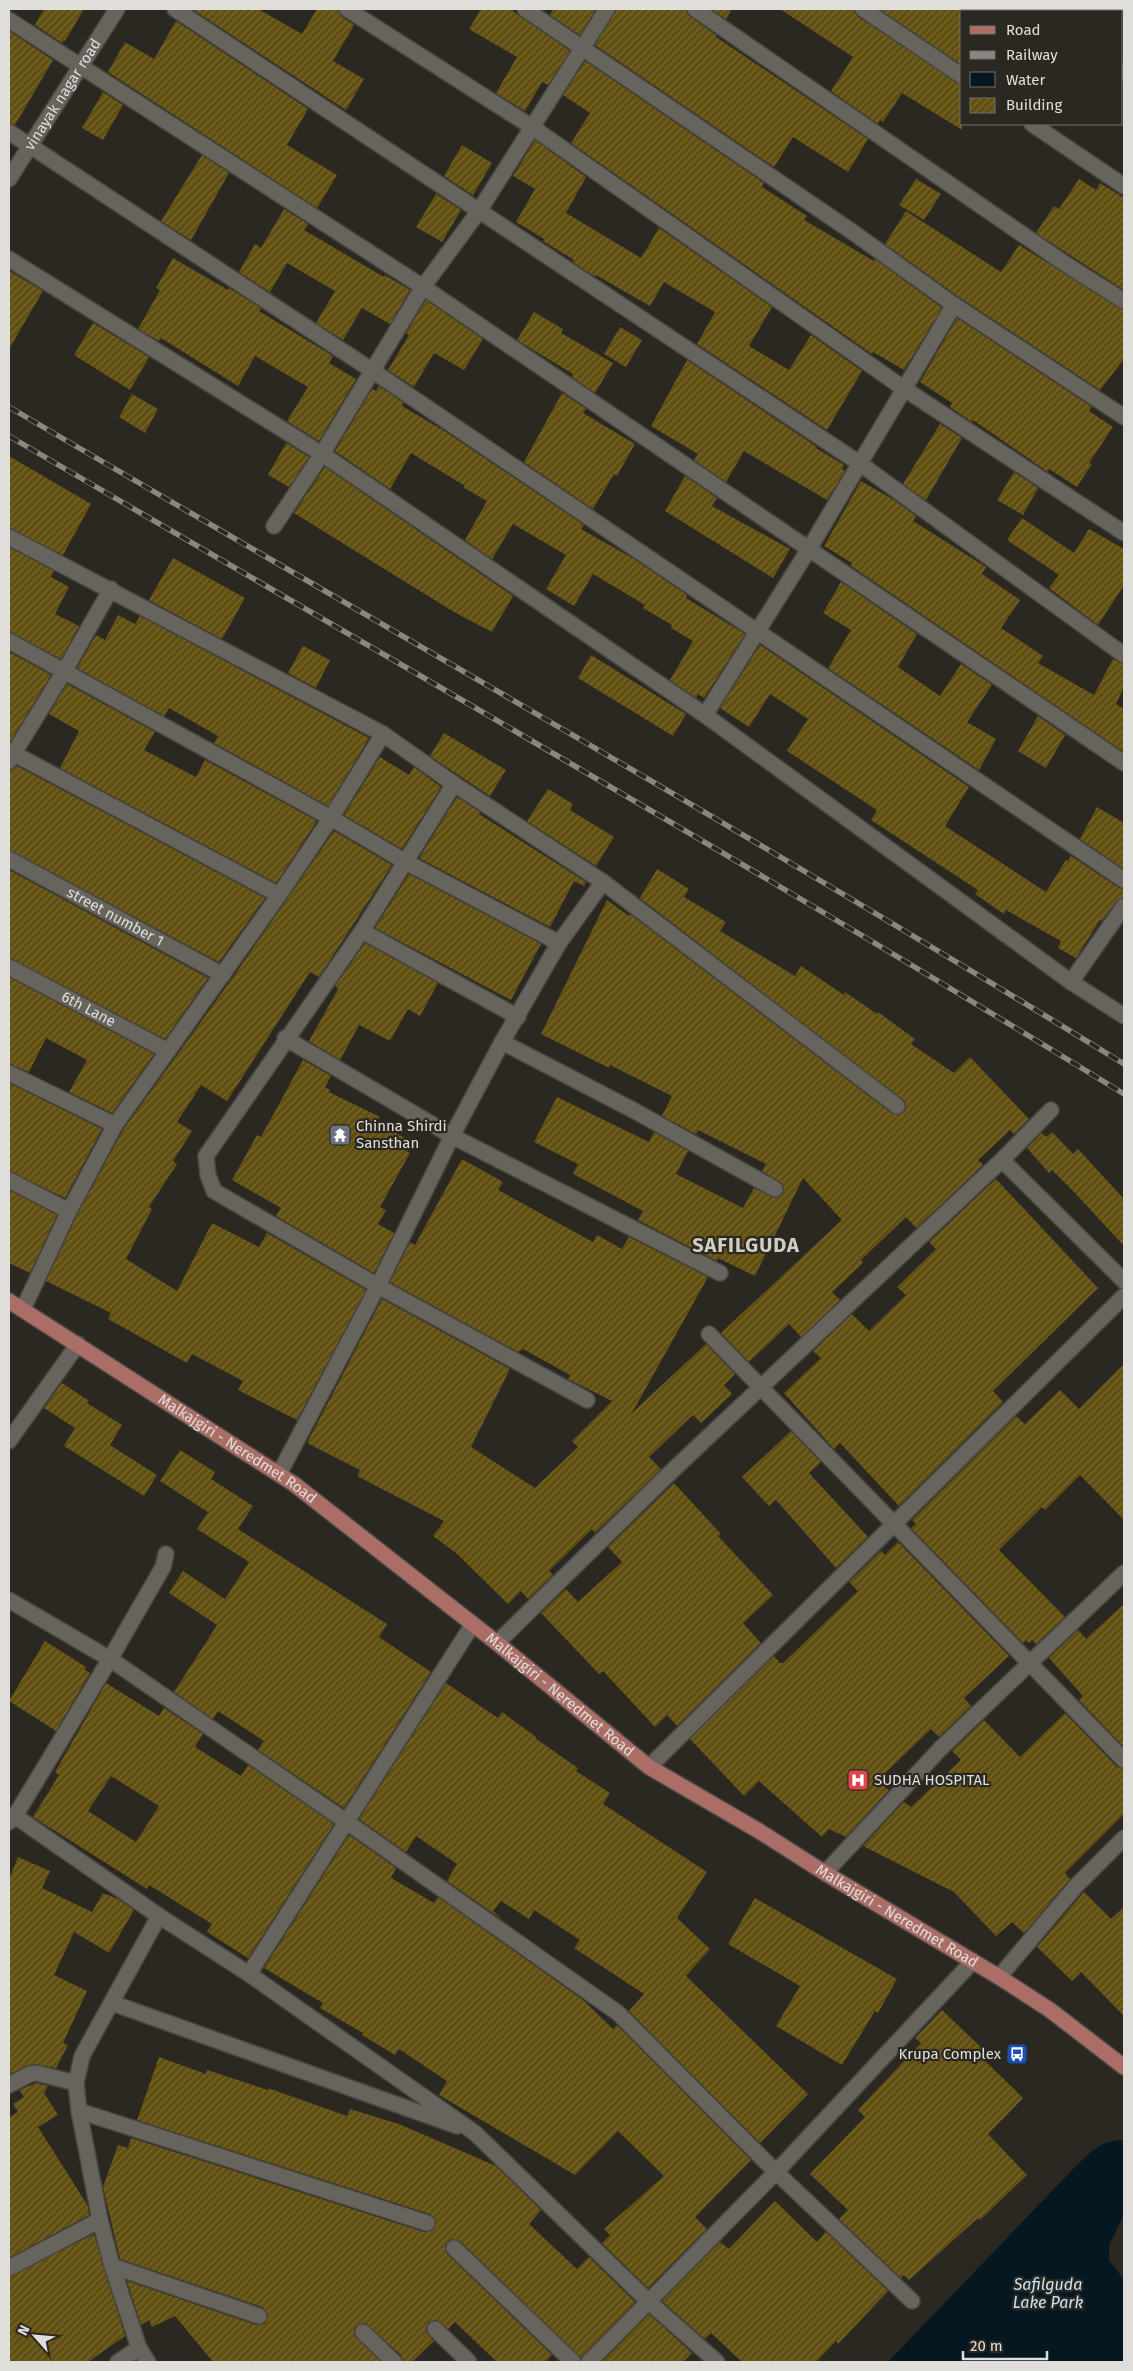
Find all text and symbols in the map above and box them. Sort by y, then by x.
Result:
legend [960,10,1123,125]
text: Road [1006,21,1041,39]
street label: vinayak nagar road [21,35,105,154]
text: Railway [1006,46,1058,64]
text: Water [1006,71,1045,89]
text: Building [1006,96,1062,114]
street label: street number 1 [64,883,167,950]
street label: 6th Lane [58,987,119,1031]
place label: Chinna Shirdi Sansthan [356,1117,447,1152]
temple icon: Chinna Shirdi Sansthan [328,1123,352,1147]
district label: SAFILGUDA [692,1233,800,1257]
street label: Malkajgiri - Neredmet Road [155,1390,320,1507]
street label: Malkajgiri - Neredmet Road [482,1629,638,1760]
hospital icon: SUDHA HOSPITAL [846,1768,870,1792]
place label: SUDHA HOSPITAL [874,1771,990,1789]
street label: Malkajgiri - Neredmet Road [812,1860,981,1971]
bus stop icon: Krupa Complex [1005,2042,1029,2066]
place label: Krupa Complex [898,2045,1002,2063]
water label: Safilguda Lake Park [1013,2275,1083,2312]
north arrow [10,2311,60,2361]
text: N [14,2322,34,2338]
scale bar [963,2328,1047,2360]
text: 20 m [970,2337,1003,2355]

